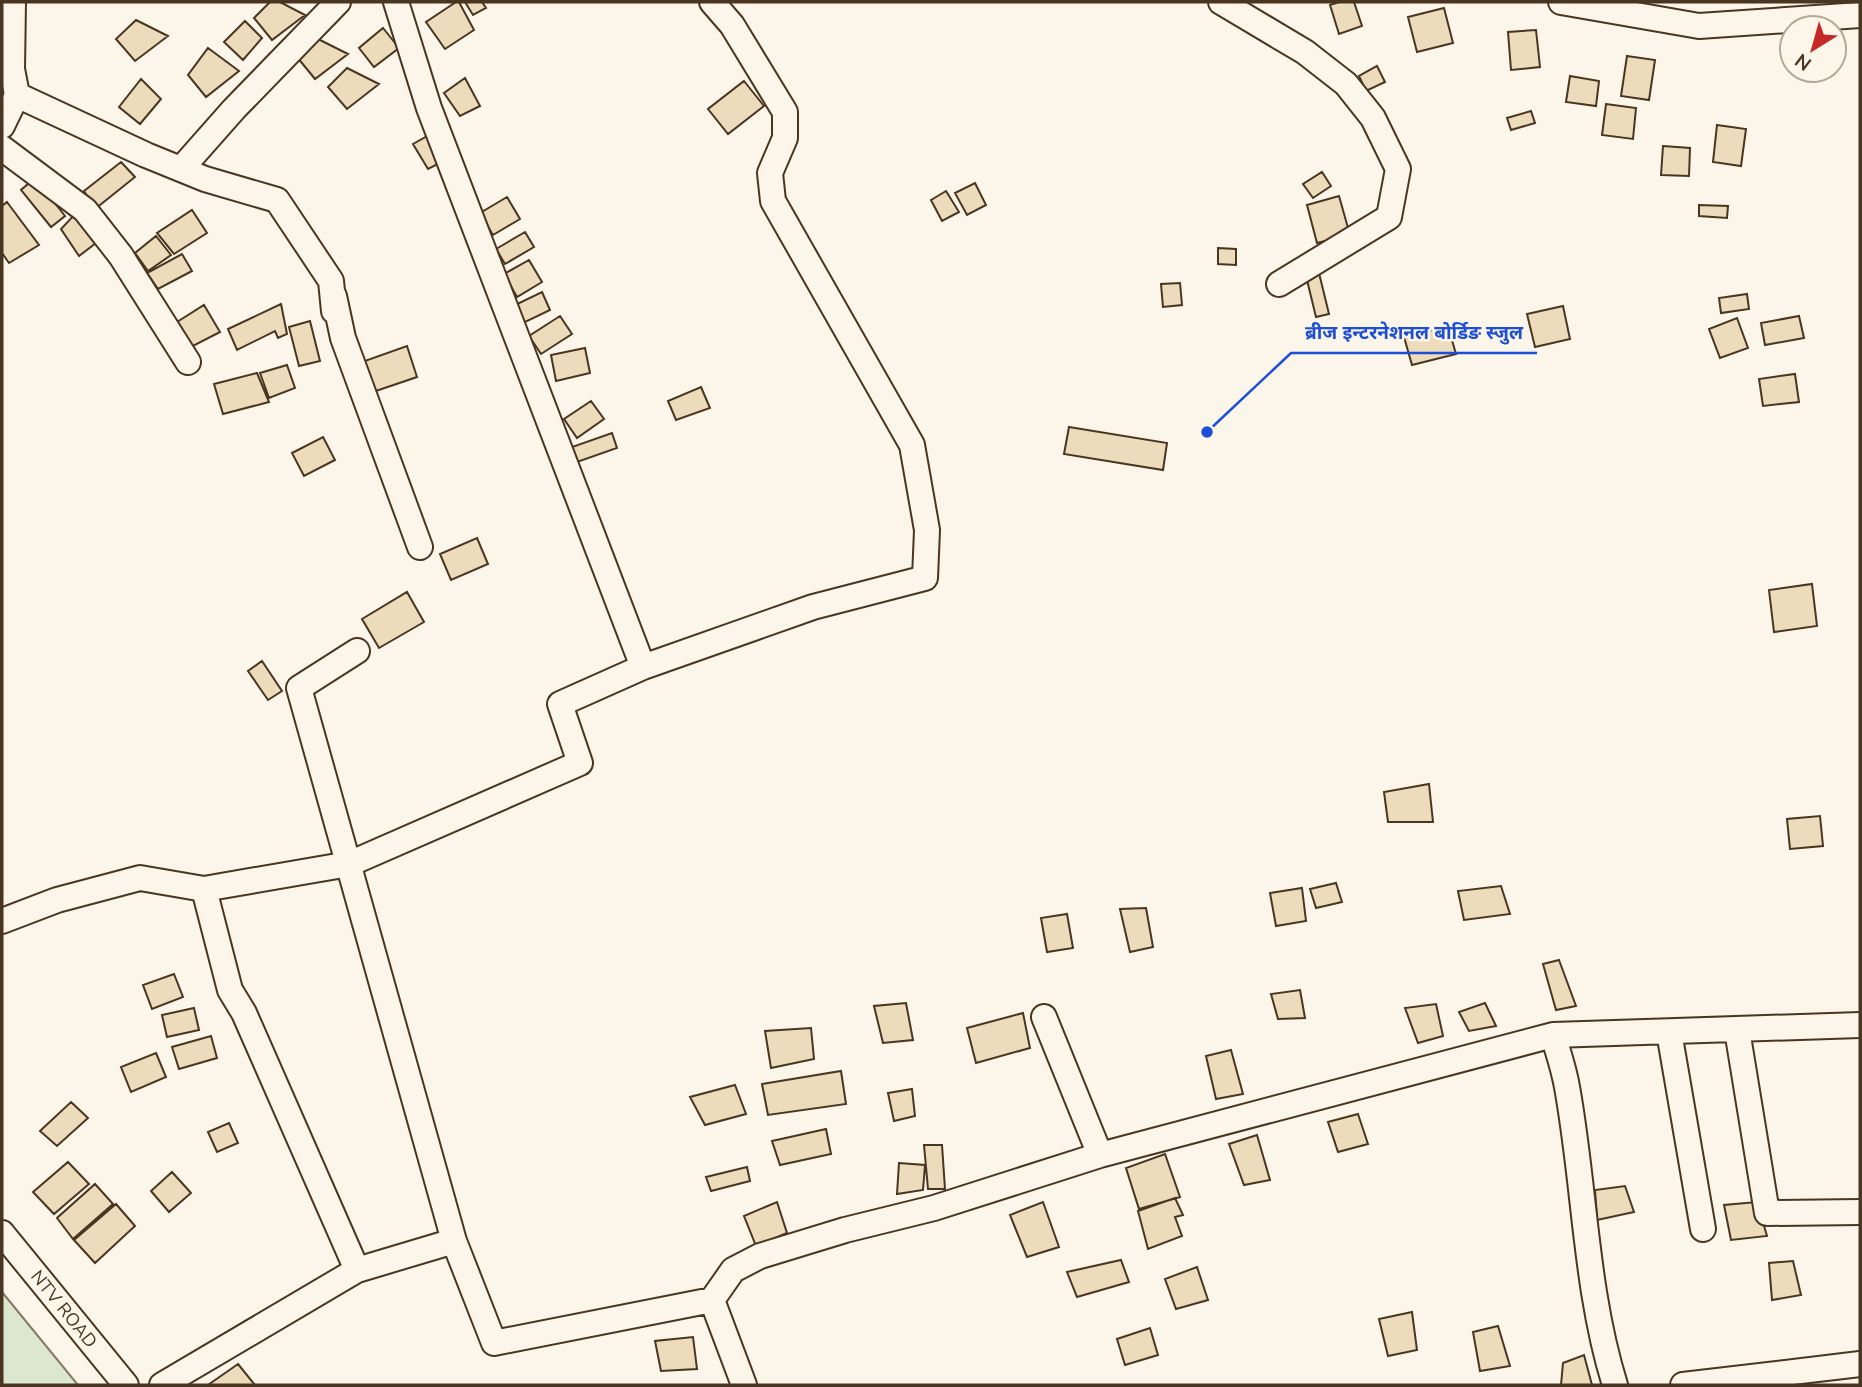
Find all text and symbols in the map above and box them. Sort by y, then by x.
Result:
north arrow [1778,14,1848,84]
text: N [1790,47,1817,76]
callout: ब्रीज इन्टरनेशनल बोर्डिङ स्जुल [1291,313,1537,353]
text: ब्रीज इन्टरनेशनल बोर्डिङ स्जुल [1305,320,1524,346]
street label: NTV ROAD [25,1265,103,1353]

